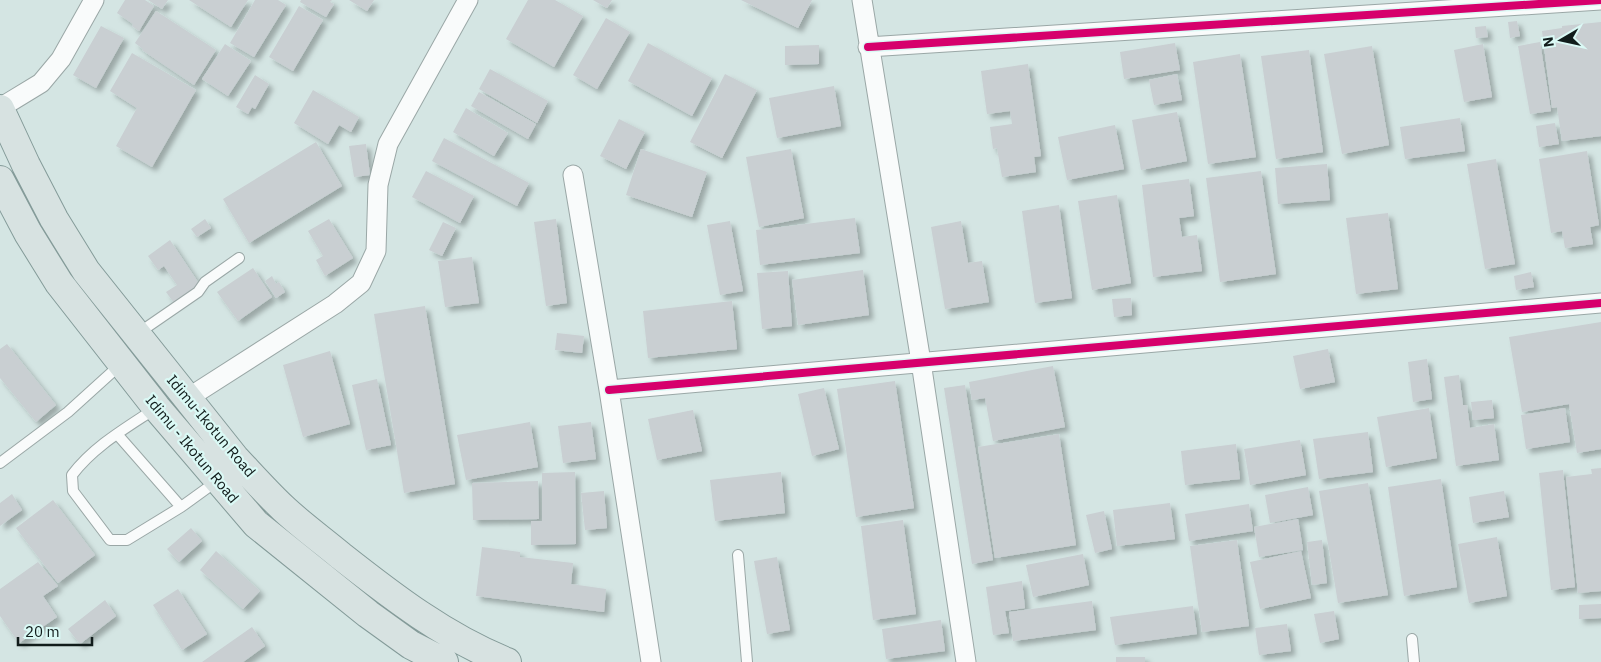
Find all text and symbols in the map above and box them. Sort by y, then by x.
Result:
north arrow [1536,15,1586,65]
text: N [1538,36,1558,48]
street label: Idimu-Ikotun Road [163,371,260,481]
street label: Idimu - Ikotun Road [142,391,243,507]
scale bar [18,614,91,646]
text: 20 m [25,622,60,641]

